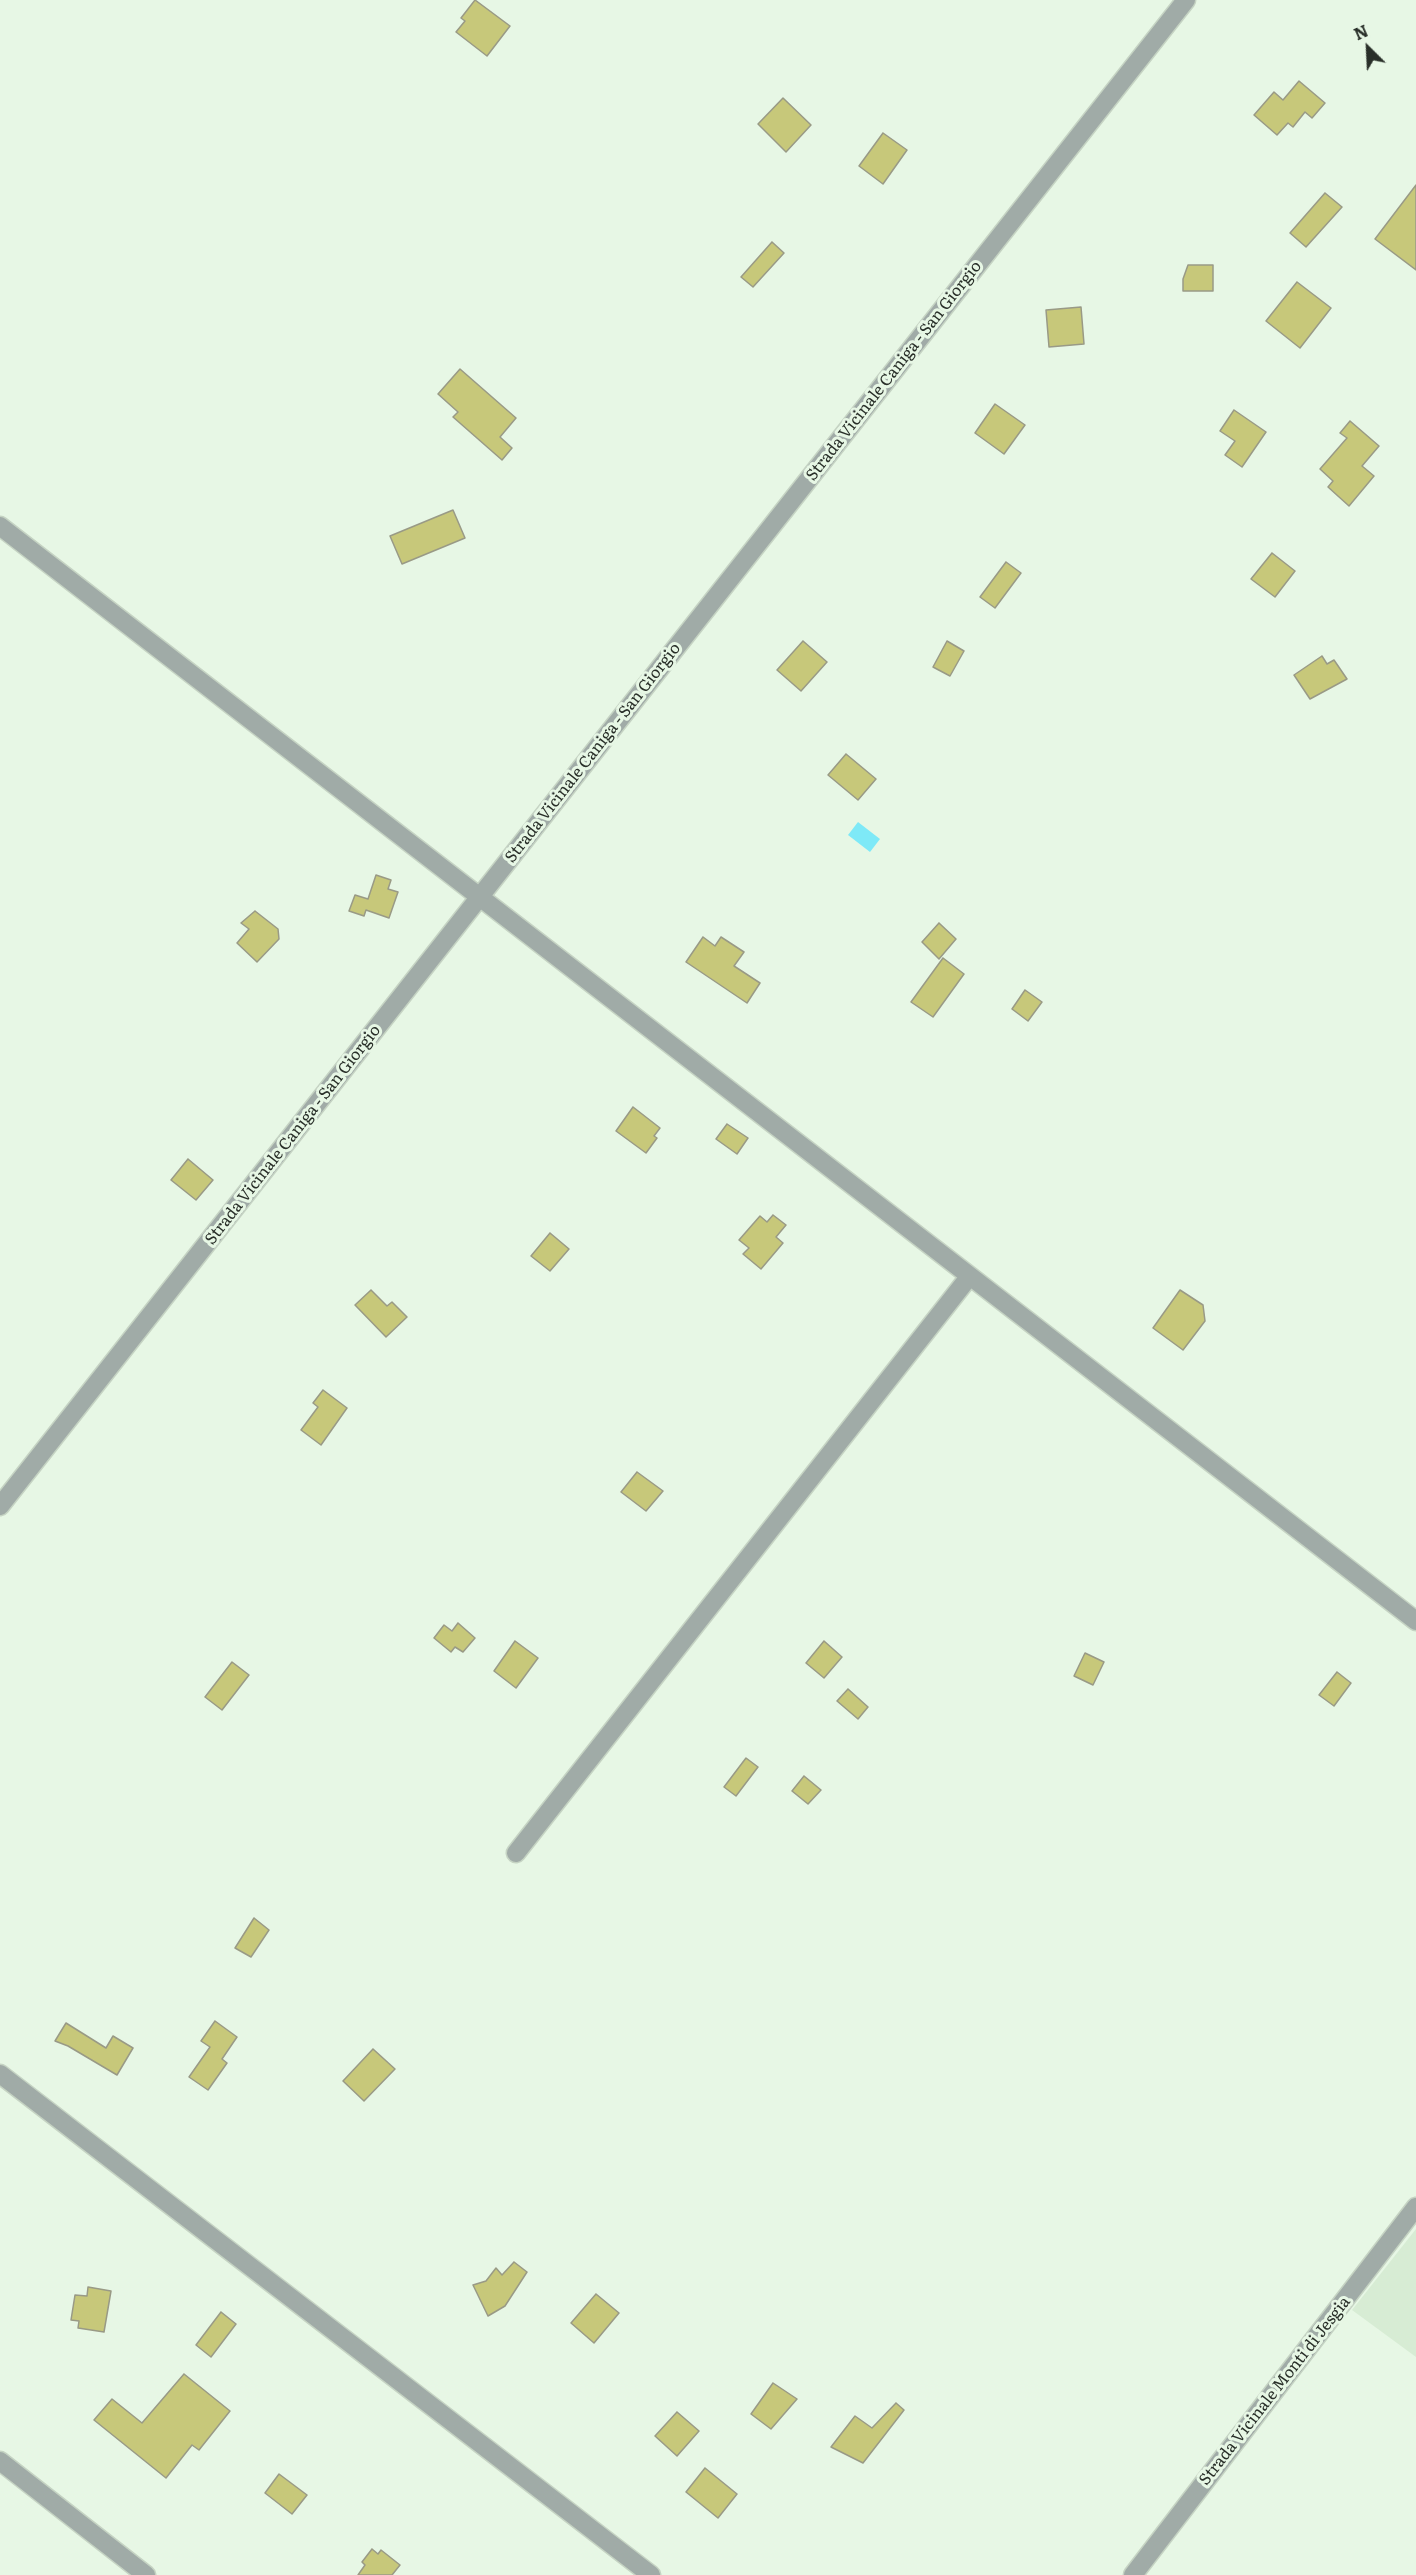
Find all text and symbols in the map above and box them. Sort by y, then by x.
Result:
north arrow [1338,18,1398,78]
text: N [1350,18,1372,45]
street label: Strada Vicinale Caniga - San Giorgio [802,257,986,485]
street label: Strada Vicinale Caniga - San Giorgio [501,639,685,867]
street label: Strada Vicinale Caniga - San Giorgio [201,1021,385,1249]
street label: Strada Vicinale Monti di Jesgia [1195,2293,1355,2489]

